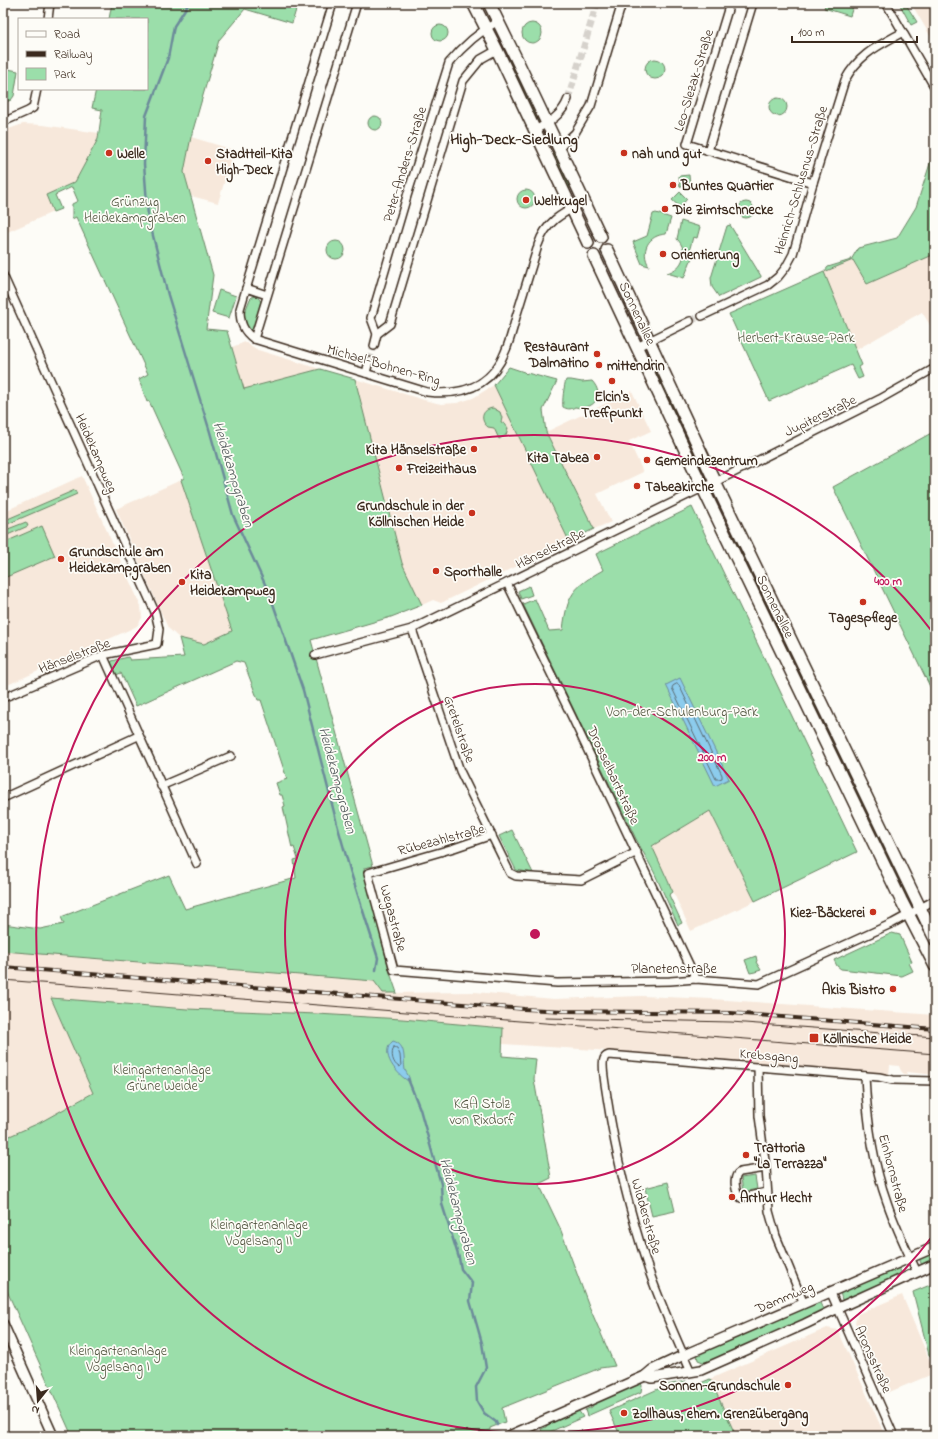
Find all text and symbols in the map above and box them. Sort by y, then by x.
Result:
legend [18,18,148,90]
scale bar [792,18,917,44]
text: 100 m [798,24,825,42]
text: Road [54,26,80,44]
street label: Leo-Slezak-Straße [669,26,720,134]
text: Railway [54,46,93,65]
text: Park [54,66,76,84]
street label: Peter-Anders-Straße [378,103,433,225]
street label: Heinrich-Schlusnus-Straße [769,103,834,257]
district label: High-Deck-Siedlung [450,128,578,153]
place label: Welle [117,144,146,165]
place label: Stadtteil-Kita High-Deck [216,144,293,183]
place label: nah und gut [632,144,702,167]
marker: Welle [104,148,114,158]
marker: nah und gut [619,148,629,158]
marker: Stadtteil-Kita High-Deck [203,156,213,166]
place label: Buntes Quartier [680,176,774,197]
marker: Buntes Quartier [668,180,678,190]
place label: Weltkugel [534,191,588,214]
park label: Grünzug Heidekampgraben [84,192,186,230]
marker: Weltkugel [521,195,531,205]
place label: Die Zimtschnecke [672,200,774,221]
marker: Die Zimtschnecke [660,204,670,214]
place label: Orientierung [671,245,740,268]
marker: Orientierung [658,249,668,259]
street label: Sonnenallee [613,278,661,350]
park label: Herbert-Krause-Park [737,328,856,349]
place label: Restaurant Dalmatino [523,337,589,374]
street label: Michael-Bohnen-Ring [324,339,443,393]
marker: Restaurant Dalmatino [592,349,602,359]
place label: mittendrin [607,356,665,377]
marker: mittendrin [594,360,604,370]
marker: Elcin's Treffpunkt [607,376,617,386]
place label: Elcin's Treffpunkt [581,387,643,424]
street label: Jupiterstraße [781,390,861,443]
street label: Heidekampweg [68,411,123,497]
water label: Heidekampgraben [206,419,260,531]
place label: Kita Hänselstraße [366,440,467,461]
marker: Kita Hänselstraße [469,444,479,454]
place label: Kita Tabea [527,448,589,469]
place label: Gemeindezentrum [655,451,758,472]
marker: Kita Tabea [592,452,602,462]
marker: Gemeindezentrum [642,455,652,465]
place label: Freizeithaus [406,459,477,480]
marker: Freizeithaus [394,463,404,473]
place label: Tabeakirche [645,477,715,498]
marker: Tabeakirche [632,481,642,491]
place label: Grundschule in der Köllnischen Heide [357,496,465,533]
marker: Grundschule in der Köllnischen Heide [467,508,477,518]
street label: Hänselstraße [512,523,590,575]
place label: Grundschule am Heidekampgraben [69,542,171,581]
marker: Grundschule am Heidekampgraben [56,554,66,564]
place label: Sporthalle [444,562,503,583]
place label: Kita Heidekampweg [190,565,276,604]
marker: Sporthalle [431,566,441,576]
street label: Sonnenallee [750,571,799,642]
text: 400 m [873,573,902,591]
marker: Kita Heidekampweg [177,577,187,587]
marker: Tagespflege [858,597,868,607]
place label: Tagespflege [829,608,898,631]
street label: Hänselstraße [36,633,114,680]
street label: Gretelstraße [437,693,480,767]
park label: Von-der-Schulenburg-Park [605,702,759,724]
street label: Drosselbartstraße [580,722,645,829]
water label: Heidekampgraben [311,725,362,837]
text: 200 m [697,749,727,767]
street label: Rübezahlstraße [396,819,488,862]
street label: Wegastraße [373,883,412,955]
place label: Kiez-Bäckerei [790,903,865,924]
marker: Kiez-Bäckerei [868,907,878,917]
centre of rings [528,927,542,941]
street label: Planetenstraße [631,959,718,980]
place label: Akis Bistro [822,980,885,1001]
marker: Akis Bistro [888,984,898,994]
place label: Köllnische Heide [823,1029,912,1050]
marker: Köllnische Heide [808,1032,820,1044]
street label: Krebsgang [738,1043,799,1071]
park label: Kleingartenanlage Grüne Weide [113,1060,212,1097]
park label: KGA Stolz von Rixdorf [449,1094,515,1131]
street label: Einhornstraße [872,1132,913,1216]
place label: Trattoria "La Terrazza" [753,1138,827,1175]
marker: Trattoria "La Terrazza" [741,1150,751,1160]
water label: Heidekampgraben [432,1156,483,1268]
street label: Widderstraße [625,1176,667,1257]
place label: Arthur Hecht [740,1188,812,1209]
marker: Arthur Hecht [727,1192,737,1202]
park label: Kleingartenanlage Vogelsang II [210,1215,309,1253]
street label: Dammweg [751,1277,817,1321]
street label: Aronsstraße [848,1323,897,1397]
park label: Kleingartenanlage Vogelsang I [69,1341,168,1379]
place label: Sonnen-Grundschule [659,1376,781,1397]
marker: Sonnen-Grundschule [783,1380,793,1390]
north arrow [18,1381,58,1421]
text: N [29,1401,41,1418]
place label: Zollhaus, ehem. Grenzübergang [632,1404,809,1427]
marker: Zollhaus, ehem. Grenzübergang [619,1408,629,1418]

